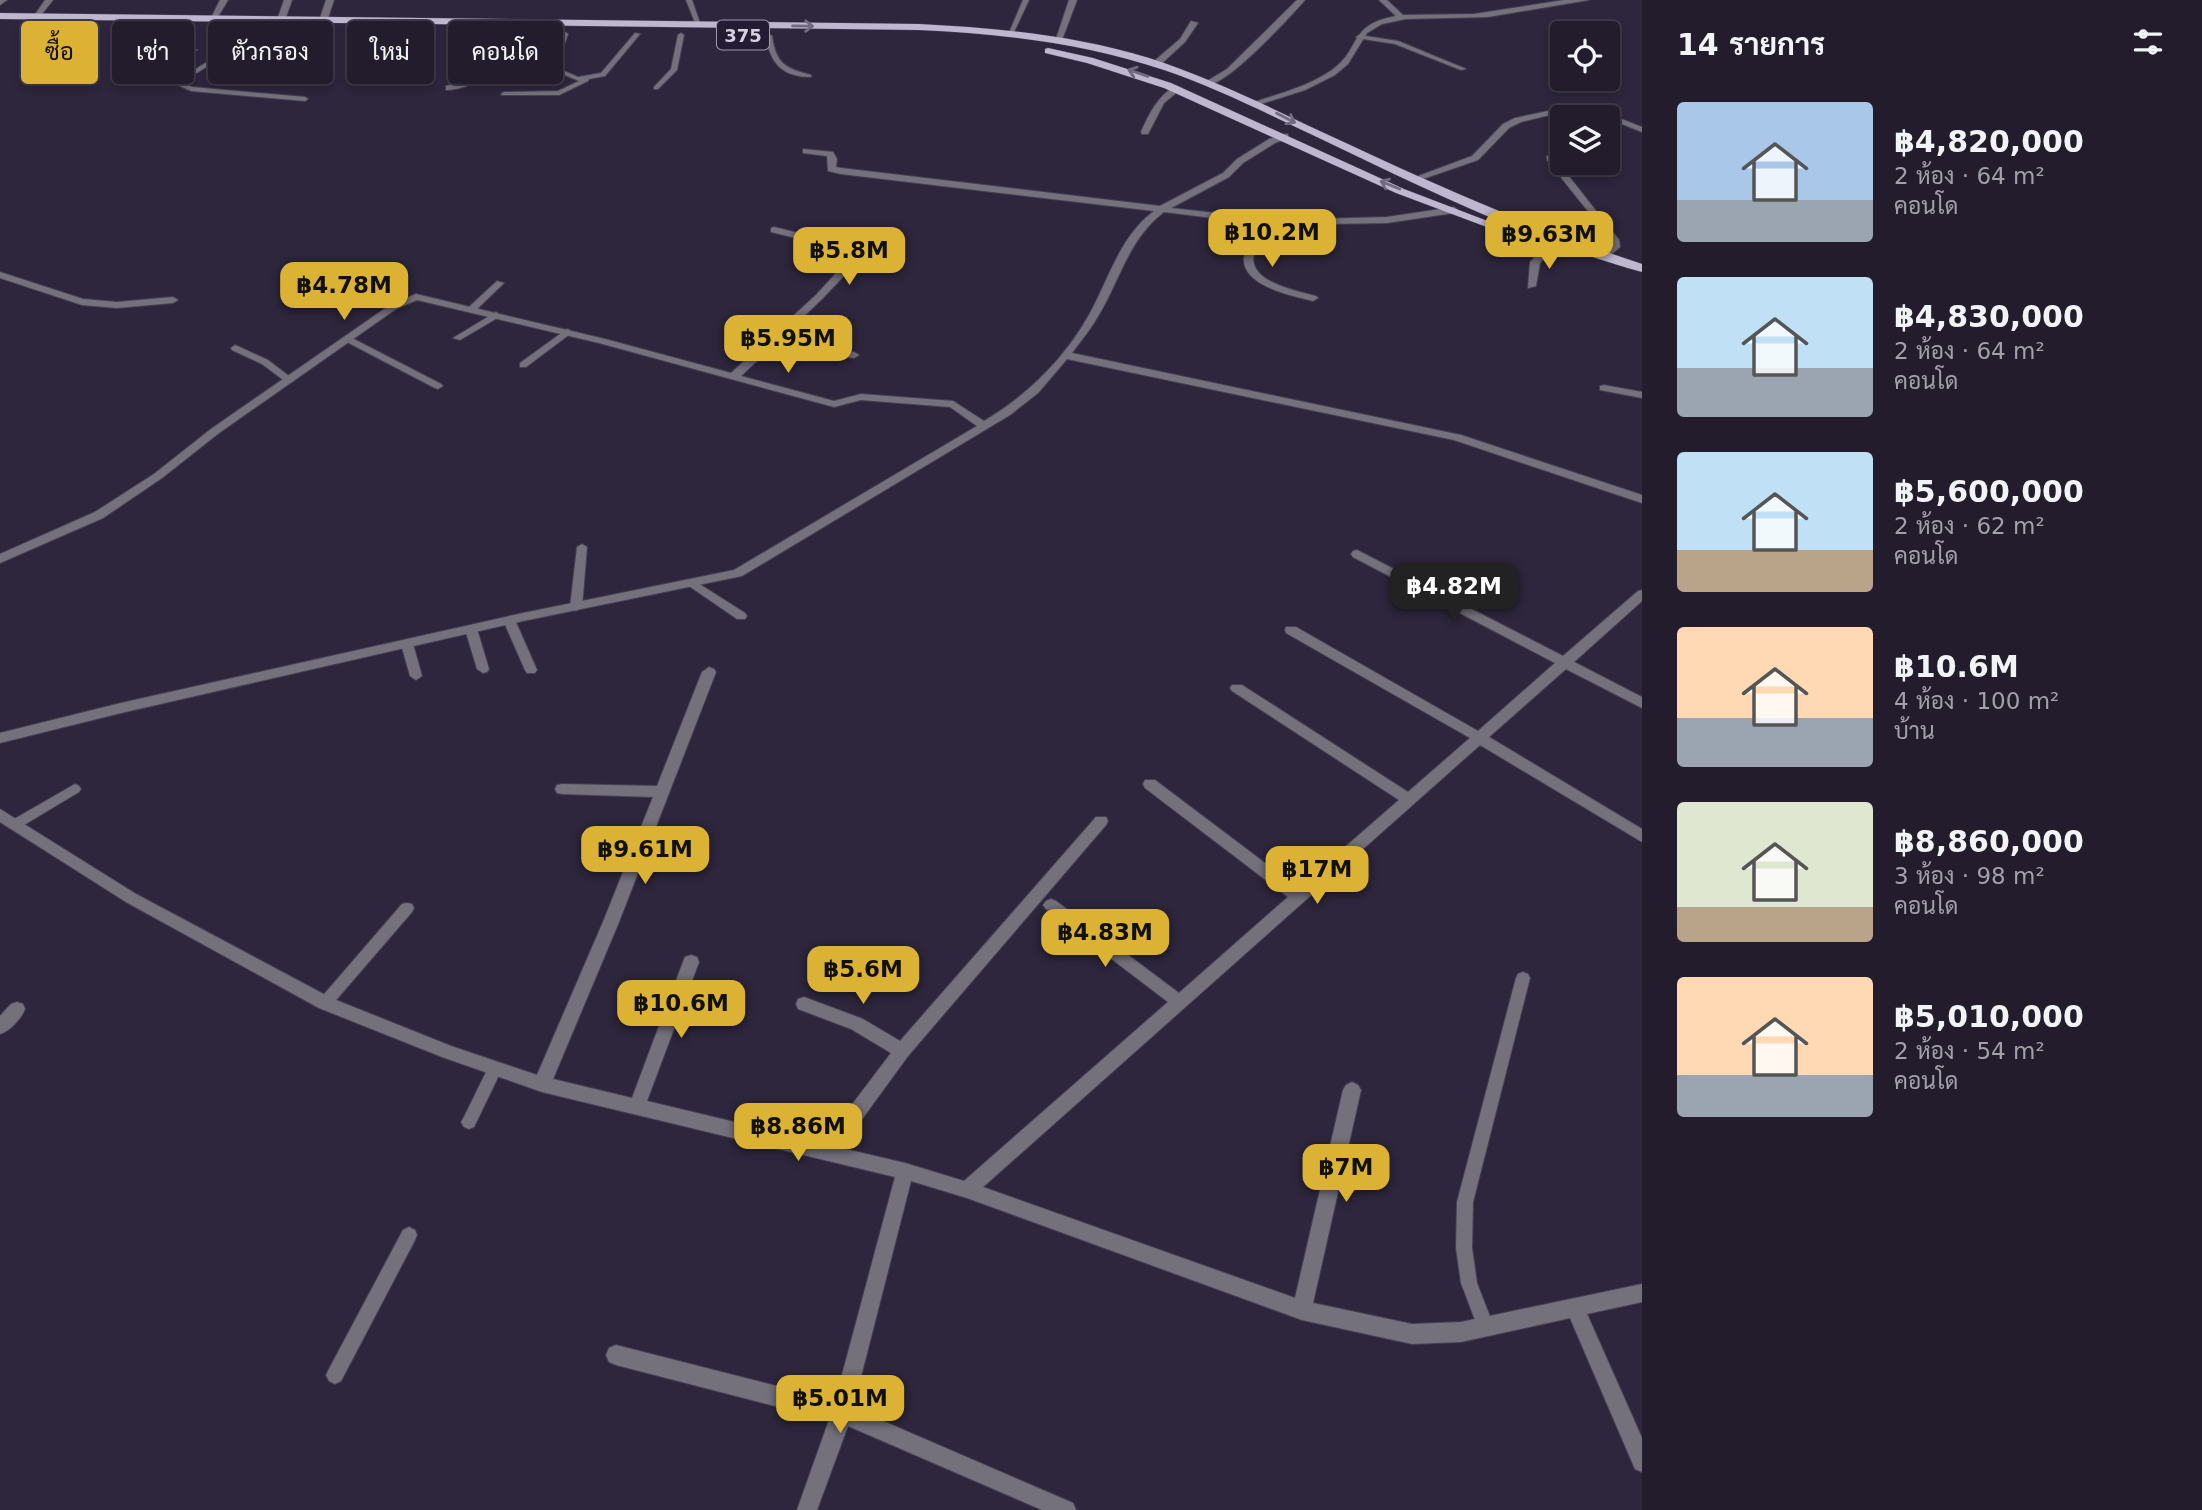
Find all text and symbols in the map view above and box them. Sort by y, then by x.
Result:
one-way arrow [791,19,814,33]
road number: 375 [717,20,769,50]
chip: ซื้อ [21,21,98,84]
chip: เช่า [112,21,194,84]
chip: ตัวกรอง [208,21,333,84]
chip: ใหม่ [347,21,434,84]
chip: คอนโด [448,21,563,84]
map controls [1550,21,1620,175]
button: locate [1550,21,1620,91]
icon: filters [2129,23,2167,61]
text: 14 รายการ [1677,27,1825,62]
one-way arrow [1127,66,1149,78]
button: layers [1550,105,1620,175]
one-way arrow [1275,111,1296,125]
text: ฿4,820,000 [1894,124,2084,159]
icon: home [1733,130,1817,214]
text: 2 ห้อง · 64 m² [1894,163,2045,189]
one-way arrow [1380,178,1402,191]
text: คอนโด [1894,193,1958,219]
pin: ฿10.2M [1215,210,1329,269]
pin: ฿9.63M [1492,212,1606,271]
text: ฿10.2M [1224,219,1320,245]
text: ฿9.63M [1501,221,1597,247]
pin: ฿5.8M [800,228,898,287]
text: ฿5.8M [809,237,889,263]
pin: ฿4.78M [287,262,401,322]
text: ฿4.78M [296,272,392,298]
text: ฿4,830,000 [1894,299,2084,334]
icon: home [1733,305,1817,389]
pin: ฿5.95M [731,316,845,375]
text: ฿5.95M [740,325,836,351]
text: 2 ห้อง · 64 m² [1894,338,2045,364]
text: คอนโด [1894,368,1958,394]
text: ฿5,600,000 [1894,474,2084,509]
icon: home [1733,480,1817,564]
text: 2 ห้อง · 62 m² [1894,513,2045,539]
text: คอนโด [1894,543,1958,569]
pin: ฿4.82M [1397,564,1511,623]
text: ฿4.82M [1406,573,1502,599]
text: ฿10.6M [1894,649,2019,684]
icon: home [1733,655,1817,739]
text: 4 ห้อง · 100 m² [1894,688,2059,714]
text: บ้าน [1894,718,1935,744]
text: ฿8,860,000 [1894,824,2084,859]
pin: ฿9.61M [588,826,702,886]
icon: home [1733,830,1817,914]
text: ฿9.61M [597,836,693,862]
pin: ฿17M [1276,846,1358,906]
text: ฿17M [1282,856,1352,882]
text: 3 ห้อง · 98 m² [1894,863,2045,889]
text: คอนโด [1894,893,1958,919]
pin: ฿4.83M [1048,909,1162,969]
text: ฿4.83M [1057,919,1153,945]
pin: ฿5.6M [814,946,912,1006]
text: ฿5.6M [823,956,903,982]
pin: ฿10.6M [624,981,738,1040]
text: ฿10.6M [633,990,729,1016]
text: ฿5,010,000 [1894,999,2084,1034]
icon: home [1733,1005,1817,1089]
text: 2 ห้อง · 54 m² [1894,1038,2045,1064]
text: คอนโด [1894,1068,1958,1094]
pin: ฿8.86M [741,1104,855,1163]
text: ฿8.86M [750,1113,846,1139]
pin: ฿7M [1312,1144,1380,1204]
text: ฿7M [1319,1154,1373,1180]
pin: ฿5.01M [783,1376,897,1435]
text: ฿5.01M [792,1385,888,1411]

